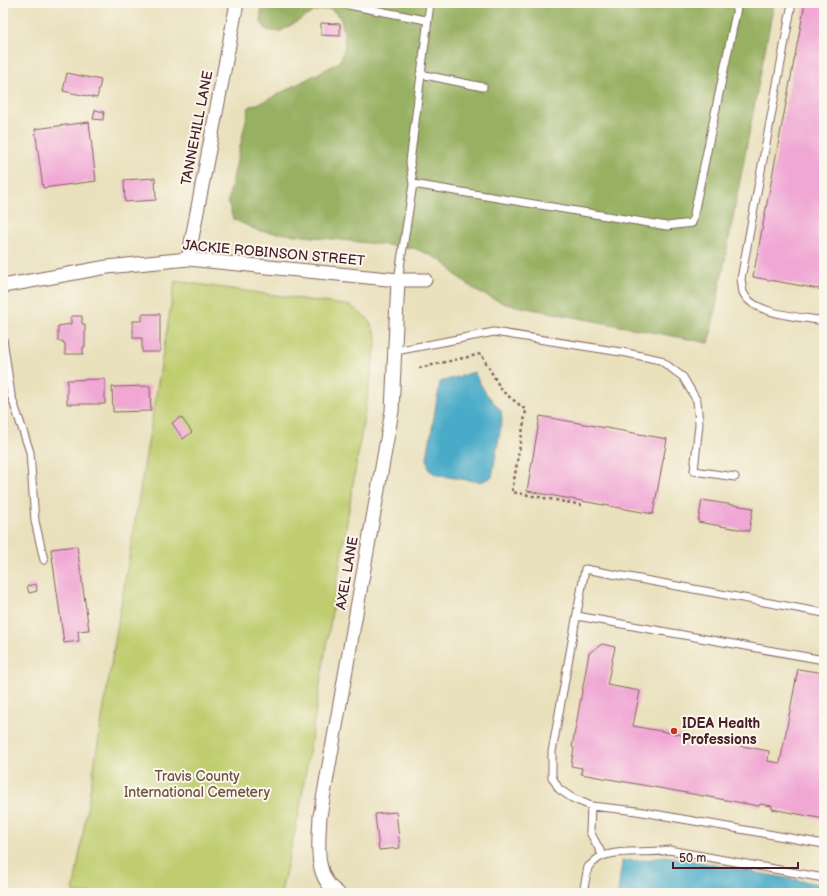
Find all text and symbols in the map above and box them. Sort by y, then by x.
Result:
street label: TANNEHILL LANE [178,69,216,187]
street label: JACKIE ROBINSON STREET [182,237,366,269]
street label: AXEL LANE [332,535,362,611]
place label: IDEA Health Professions [682,715,760,748]
marker: IDEA Health Professions [669,726,679,736]
park label: Travis County International Cemetery [124,768,271,801]
scale bar [673,844,798,870]
text: 50 m [679,851,706,866]

